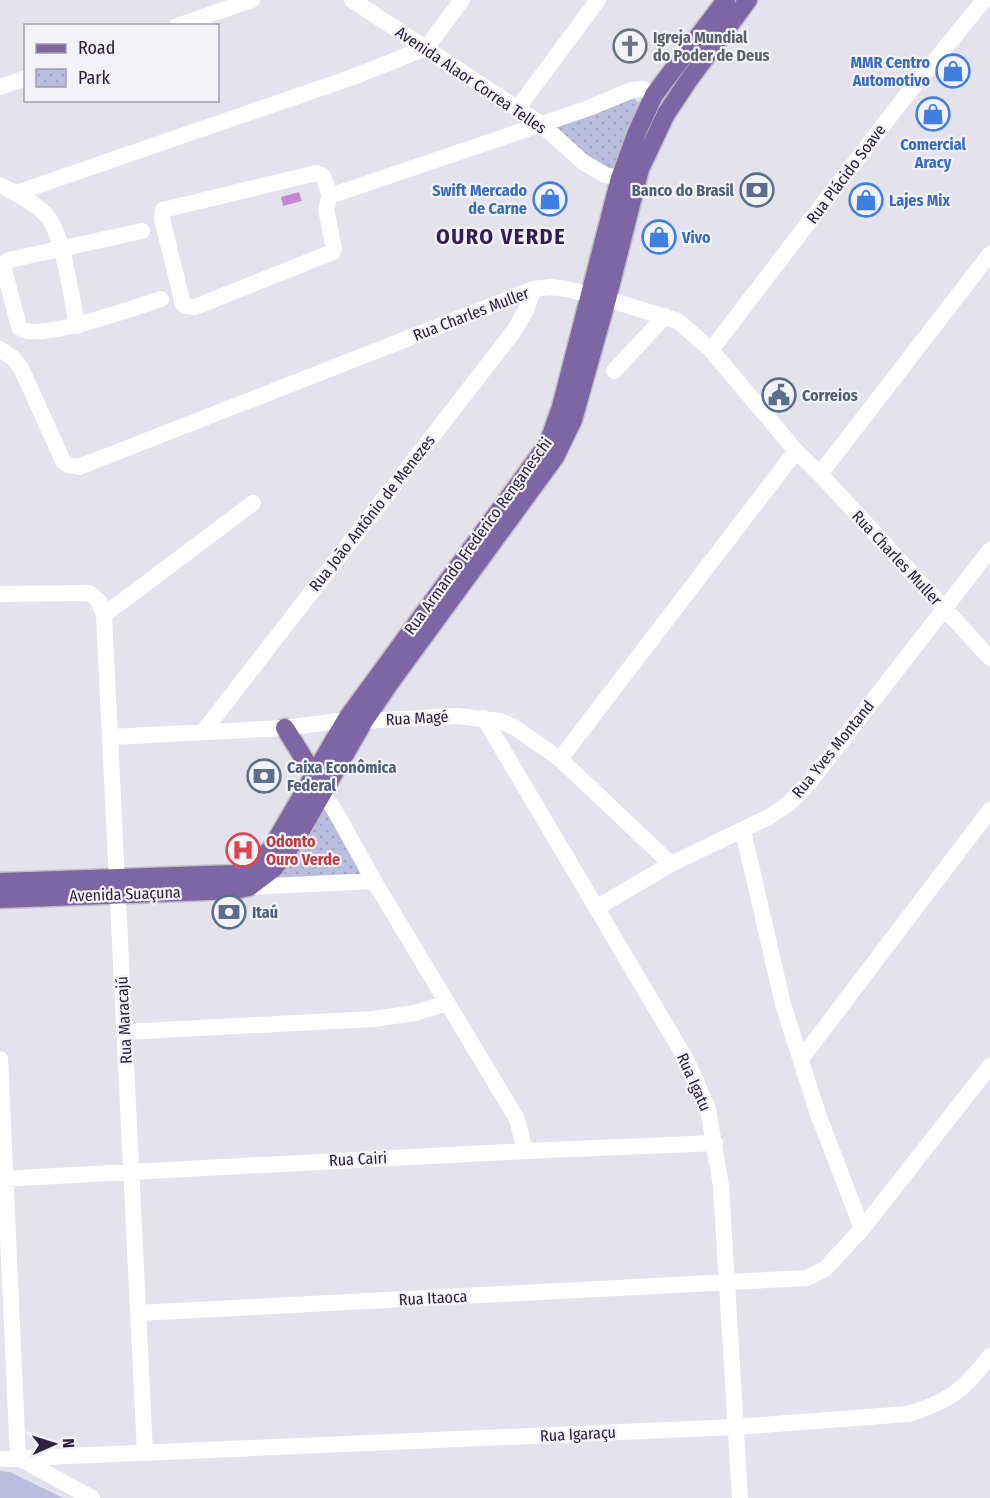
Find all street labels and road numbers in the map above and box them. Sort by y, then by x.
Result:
street label: Avenida Alaor Correa Telles [392,22,550,138]
street label: Rua Plácido Soave [803,121,890,227]
street label: Rua Charles Muller [410,283,532,345]
street label: Rua João Antônio de Menezes [305,431,439,595]
street label: Rua Armando Frederico Renganeschi [400,434,556,638]
street label: Rua Charles Muller [848,507,946,610]
street label: Rua Yves Montand [788,697,878,801]
street label: Rua Magé [385,707,449,729]
street label: Avenida Suaçuna [69,883,181,905]
street label: Rua Maracajú [112,976,136,1064]
street label: Rua Igatu [673,1050,715,1114]
street label: Rua Cairi [328,1148,388,1170]
street label: Rua Itaoca [398,1287,468,1309]
street label: Rua Igaraçu [540,1423,616,1445]

